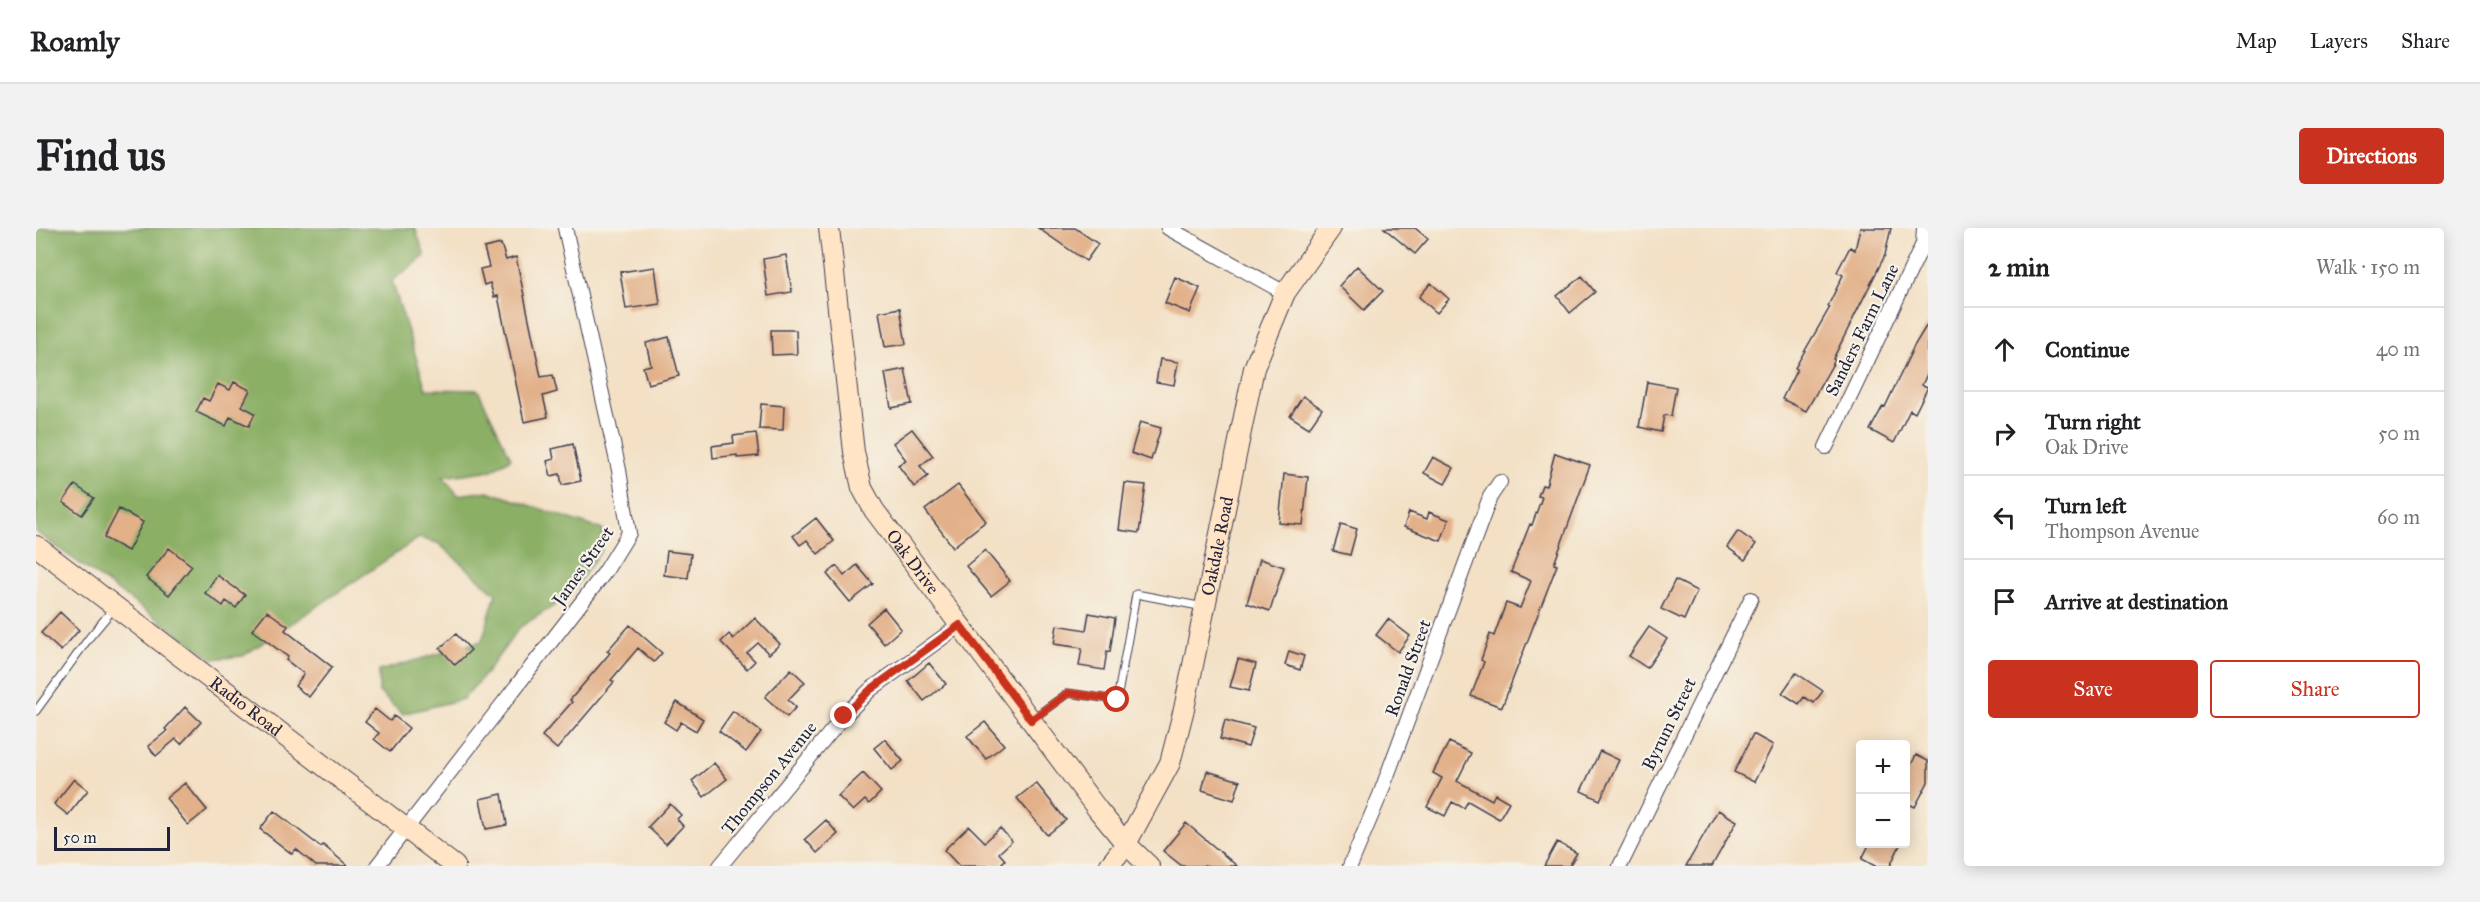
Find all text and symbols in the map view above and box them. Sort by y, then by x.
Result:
text: Roamly [30,24,119,59]
text: Map [2236,28,2277,54]
text: Layers [2310,28,2368,54]
text: Share [2401,28,2450,54]
button: Directions [2299,128,2444,184]
text: Find us [36,130,166,182]
text: 2 min [1988,251,2049,283]
text: Walk · 150 m [2316,255,2420,279]
street label: Sanders Farm Lane [1820,260,1904,400]
icon: ahead [1988,333,2021,366]
text: Continue [2045,336,2130,363]
text: 40 m [2376,337,2420,361]
text: Turn right [2045,408,2141,435]
icon: right [1988,417,2021,450]
text: 50 m [2378,421,2420,445]
text: Oak Drive [2045,435,2129,459]
text: Turn left [2045,492,2127,519]
street label: Oakdale Road [1197,495,1238,598]
icon: left [1988,501,2021,534]
text: 60 m [2377,505,2420,529]
text: Thompson Avenue [2045,519,2199,543]
street label: James Street [546,521,620,612]
street label: Oak Drive [881,525,944,599]
icon: arrive [1988,585,2021,618]
text: Arrive at destination [2045,588,2228,615]
street label: Ronald Street [1380,616,1436,719]
button: Save [1988,660,2198,718]
button: Share [2210,660,2420,718]
street label: Radio Road [205,671,287,741]
street label: Byrum Street [1637,673,1701,774]
route start [1103,686,1129,712]
route end [830,702,856,728]
street label: Thompson Avenue [717,717,821,839]
map controls [1856,740,1910,848]
button: + [1856,740,1910,794]
button: − [1856,794,1910,848]
scale bar [54,824,170,852]
text: 50 m [63,828,97,847]

